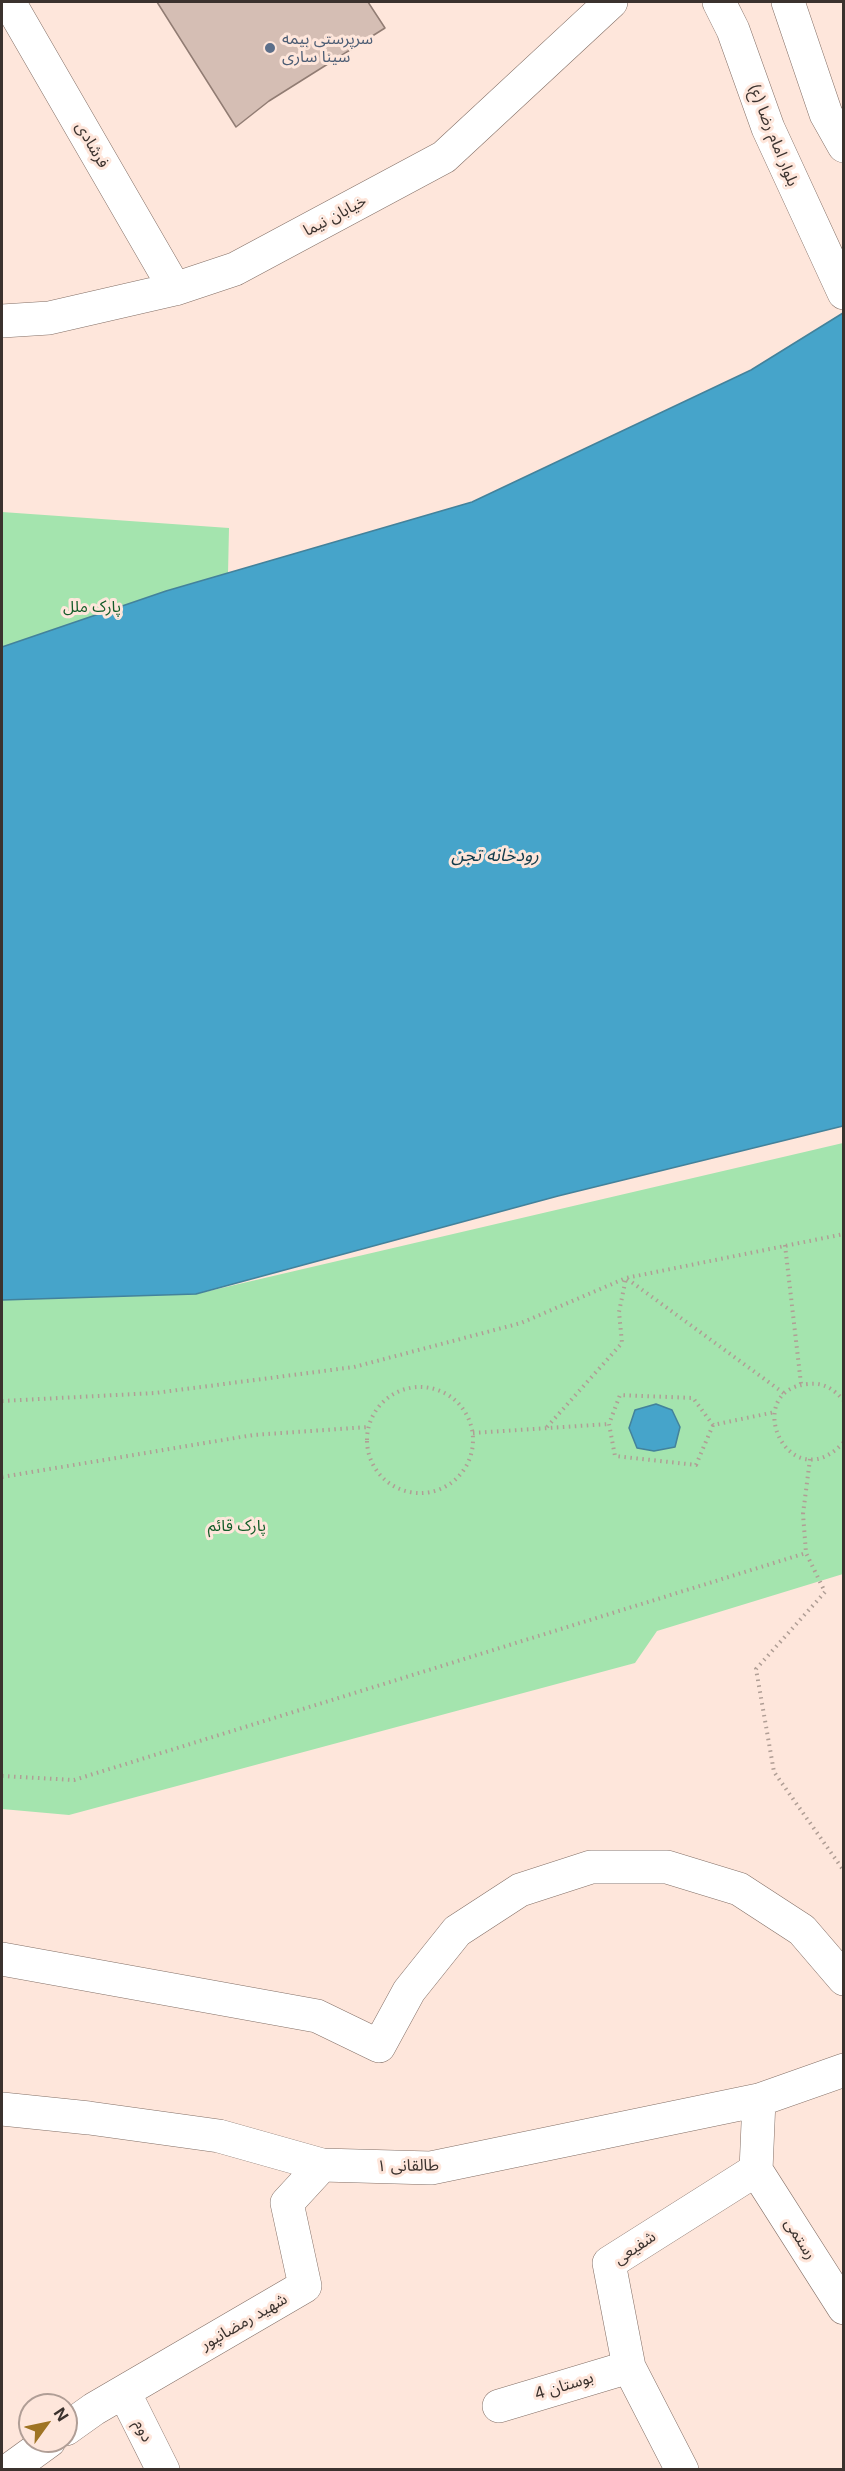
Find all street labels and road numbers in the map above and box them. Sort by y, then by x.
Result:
street label: بلوار امام رضا (ع) [744,81,802,189]
street label: فرشادی [71,119,113,171]
street label: خیابان نیما [300,191,370,241]
street label: طالقانی ۱ [377,2156,439,2176]
street label: رستمی [780,2215,820,2263]
street label: شفیعی [610,2227,660,2269]
street label: شهید رمضانپور [197,2289,291,2355]
street label: بوستان 4 [532,2368,596,2404]
street label: دوم [129,2417,157,2445]

